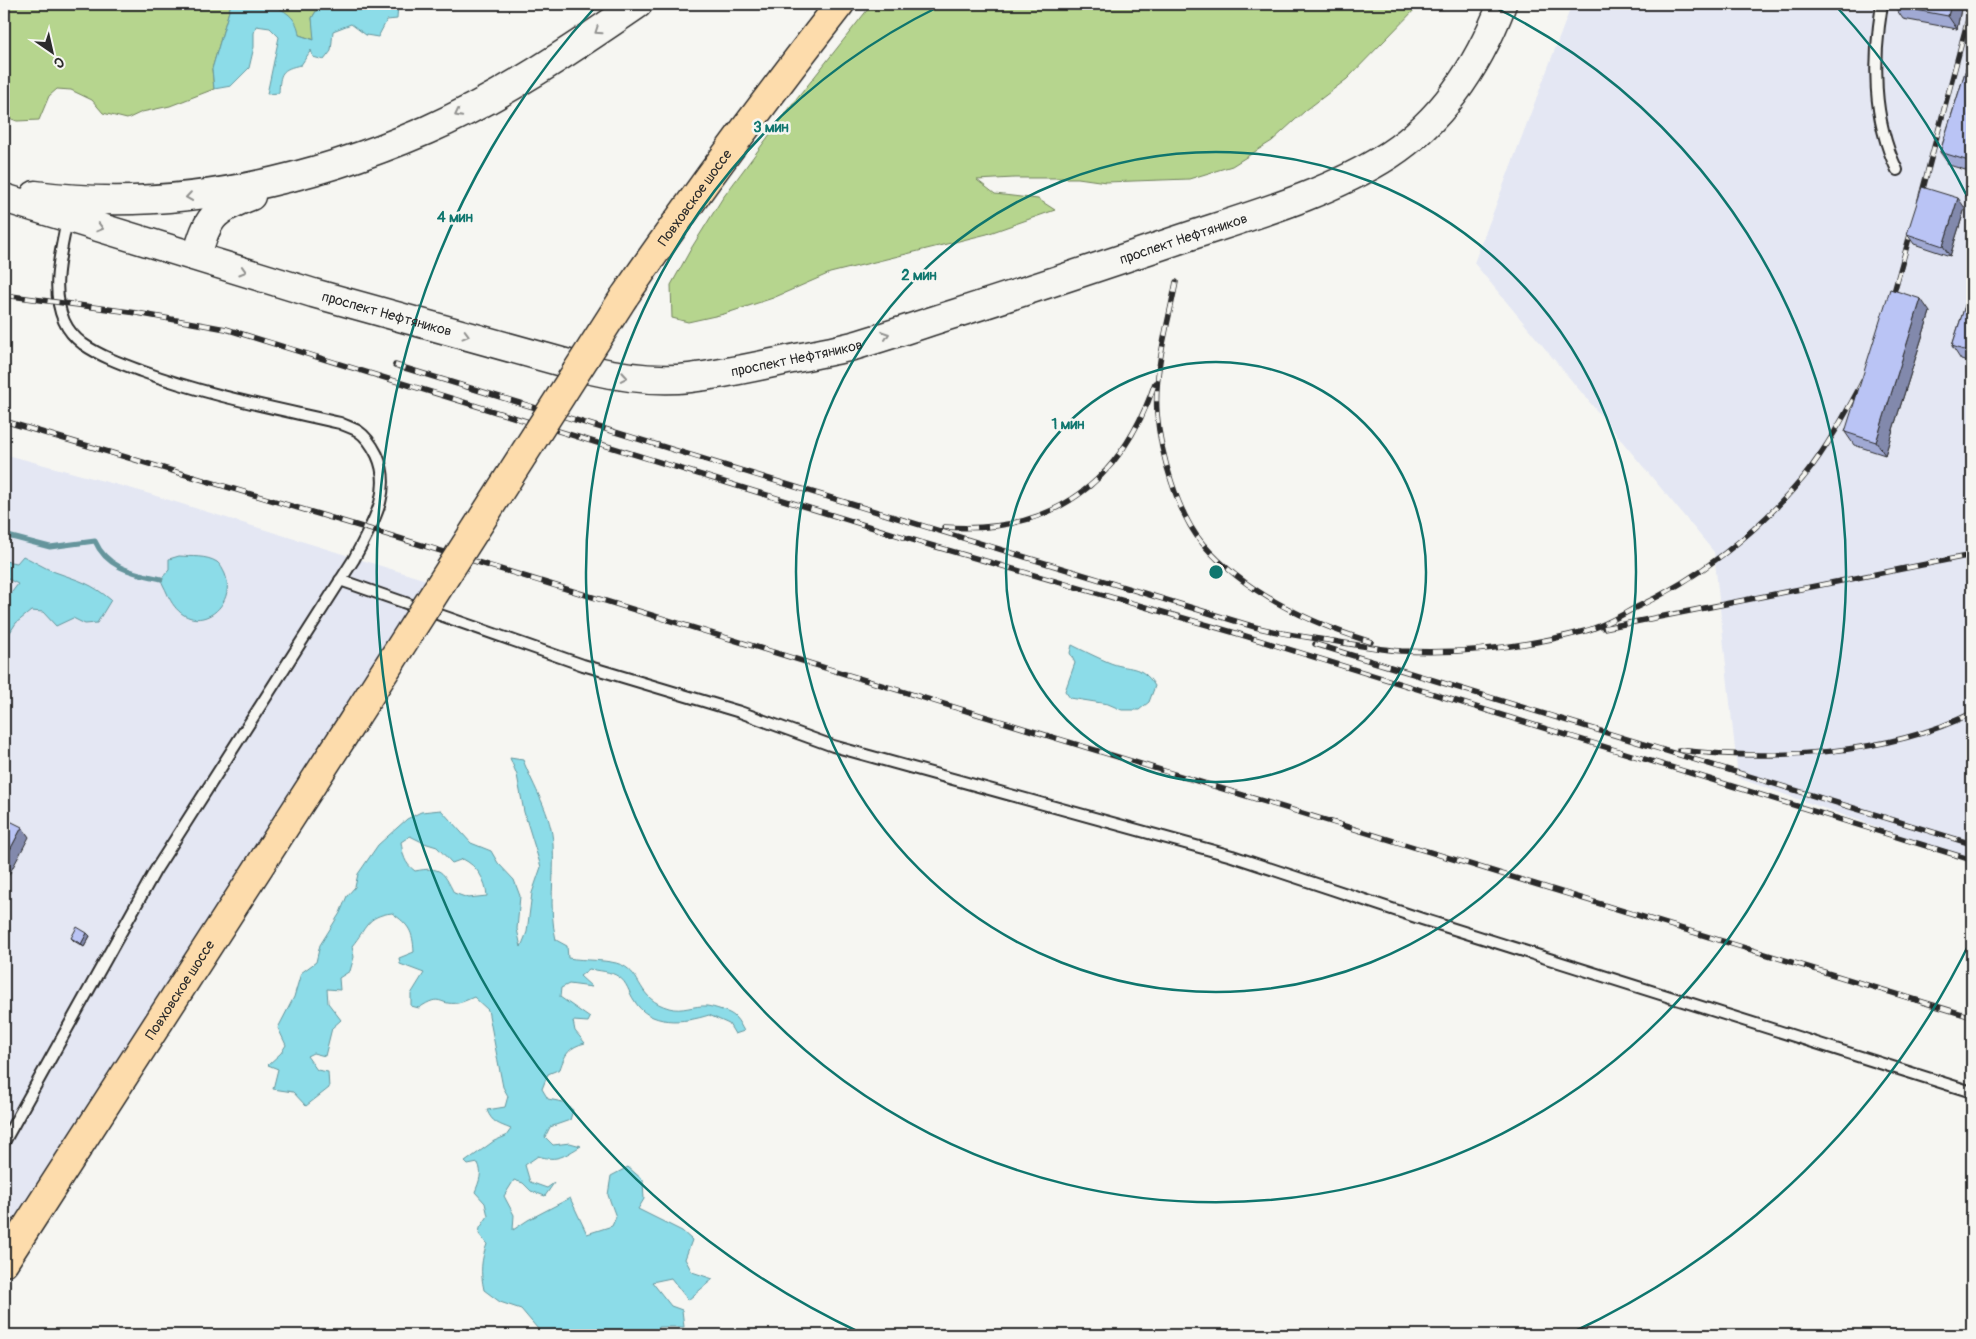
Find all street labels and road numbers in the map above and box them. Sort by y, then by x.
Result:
street label: Повховское шоссе [654,146,735,249]
street label: проспект Нефтяников [1117,209,1250,268]
street label: проспект Нефтяников [320,287,454,340]
street label: проспект Нефтяников [729,335,864,380]
street label: Повховское шоссе [141,937,218,1043]

